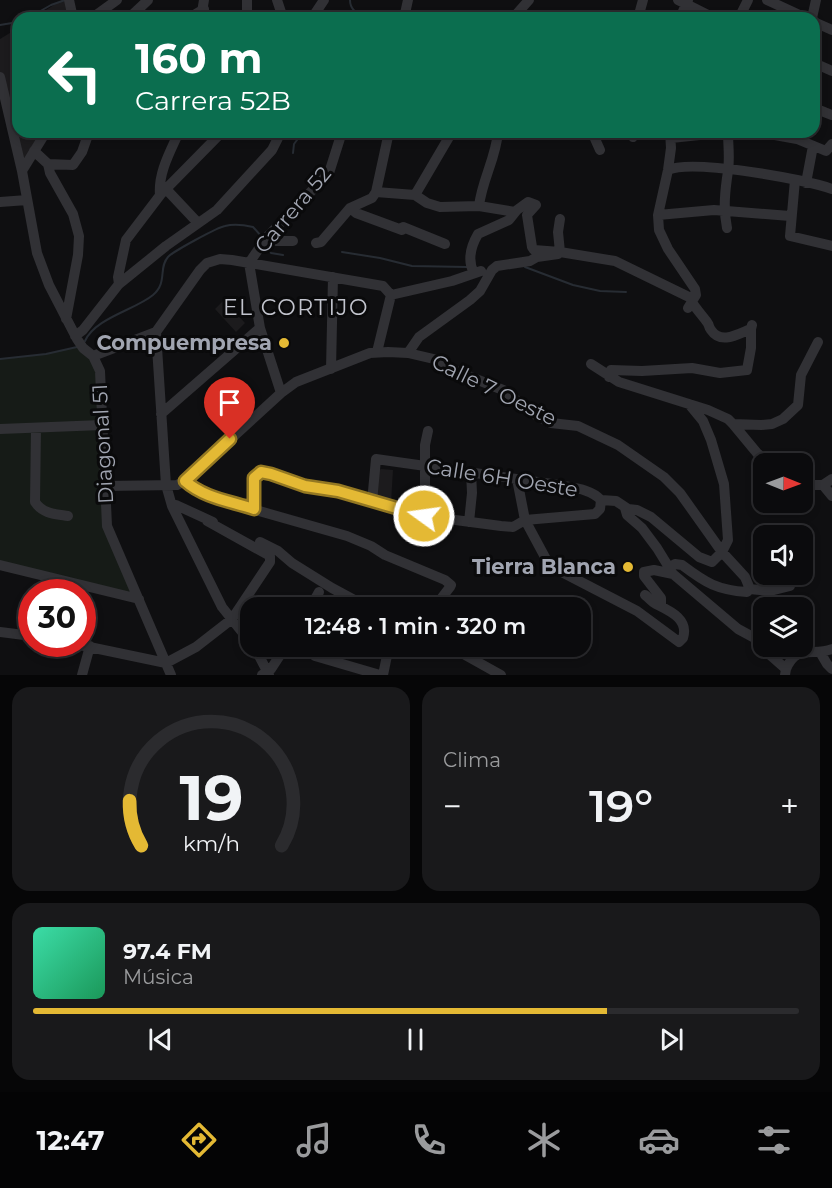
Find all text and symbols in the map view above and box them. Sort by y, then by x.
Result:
text: 160 m [135,32,263,84]
icon: left [36,36,114,114]
text: Carrera 52B [135,84,291,117]
street label: Carrera 52 [249,161,336,258]
district label: EL CORTIJO [223,294,369,321]
place label: Compuempresa [96,330,272,355]
marker: Compuempresa [277,336,291,350]
street label: Calle 7 Oeste [428,349,561,431]
pin [204,377,255,439]
street label: Diagonal 51 [87,383,118,505]
icon: arrive [213,386,246,419]
street label: Calle 6H Oeste [424,453,580,502]
north arrow [753,453,813,513]
map controls [753,453,813,657]
position arrow [392,484,456,548]
button: sound [753,525,813,585]
place label: Tierra Blanca [472,554,616,579]
marker: Tierra Blanca [621,560,635,574]
speed limit sign: 30 [18,579,96,657]
button: layers [753,597,813,657]
text: 12:48 · 1 min · 320 m [305,613,526,640]
text: Clima [443,748,501,772]
text: 19 [179,760,243,836]
text: 19° [589,778,653,833]
text: − [443,786,462,826]
text: + [780,786,799,826]
text: km/h [182,830,240,856]
text: 97.4 FM [123,938,212,965]
text: Música [123,965,194,989]
icon: previous [144,1023,177,1056]
icon: pause [399,1023,432,1056]
icon: next [655,1023,688,1056]
icon: directions [178,1119,220,1161]
icon: music [293,1119,335,1161]
icon: phone [408,1119,450,1161]
icon: climate [523,1119,565,1161]
icon: car [638,1119,680,1161]
icon: filters [753,1119,795,1161]
text: 12:47 [37,1124,104,1157]

